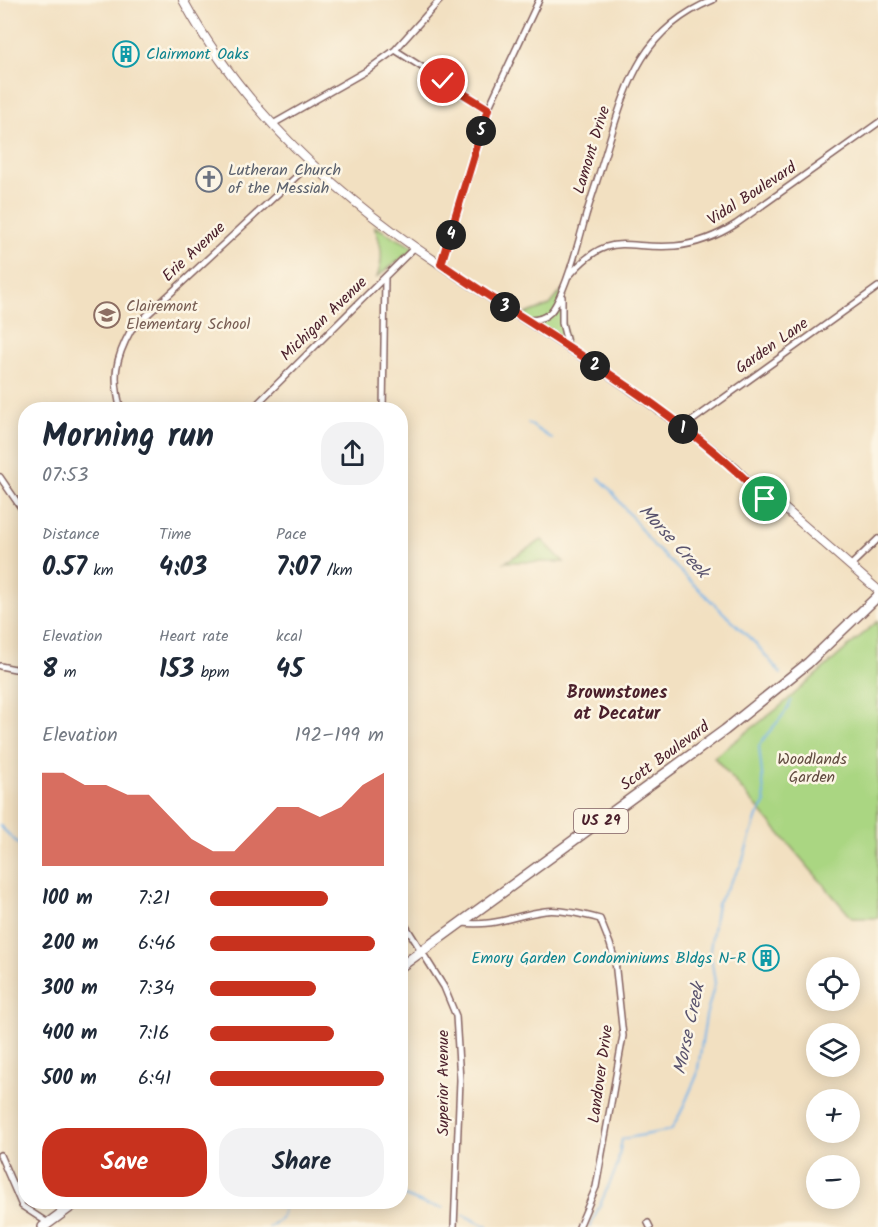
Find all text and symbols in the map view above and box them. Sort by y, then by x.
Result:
building icon: Clairmont Oaks [111,39,141,69]
place label: Clairmont Oaks [146,42,249,67]
pin [417,55,468,106]
icon: check [426,64,459,97]
street label: Lamont Drive [567,103,617,197]
pin: 5 [466,116,496,146]
text: 5 [477,118,485,143]
street label: Vidal Boulevard [702,155,802,232]
place label: Lutheran Church of the Messiah [228,158,341,201]
church icon: Lutheran Church of the Messiah [194,164,224,194]
street label: Erie Avenue [157,216,231,288]
pin: 4 [436,220,466,250]
text: 4 [447,222,455,247]
street label: Michigan Avenue [275,271,373,367]
pin: 3 [490,292,520,322]
place label: Clairemont Elementary School [126,294,251,337]
text: 3 [501,294,509,319]
school or university icon: Clairemont Elementary School [92,300,122,330]
street label: Garden Lane [730,311,814,381]
pin: 2 [580,351,610,381]
text: 2 [590,353,600,378]
text: Morning run [42,411,214,464]
pin: 1 [668,414,698,444]
text: 1 [681,416,685,441]
button: share [321,422,384,485]
text: 07:53 [42,460,88,492]
pin [739,473,790,524]
icon: arrive [748,482,781,515]
water label: Morse Creek [631,498,717,588]
text: Distance [42,522,100,547]
text: Time [159,522,191,547]
text: Pace [276,522,307,547]
text: 0.57 [42,547,87,589]
text: 4:03 [159,547,207,589]
text: 7:07 [276,547,320,589]
text: km [87,558,114,583]
text: /km [320,558,353,583]
text: Elevation [42,624,103,649]
text: Heart rate [159,624,229,649]
text: kcal [276,624,302,649]
text: 8 [42,649,57,691]
text: 153 [159,649,194,691]
text: 45 [276,649,303,691]
text: m [57,660,77,685]
text: bpm [194,660,229,685]
district label: Brownstones at Decatur [567,679,668,729]
street label: Scott Boulevard [615,714,716,797]
text: Elevation [42,720,118,752]
text: 192–199 m [294,720,384,752]
park label: Woodlands Garden [777,747,847,790]
road number: US 29 [574,809,628,833]
text: 100 m [42,883,93,915]
text: 7:21 [138,883,170,915]
text: 200 m [42,928,98,960]
text: 6:46 [138,928,176,960]
building icon: Emory Garden Condominiums Bldgs N-R [751,943,781,973]
place label: Emory Garden Condominiums Bldgs N-R [471,946,746,971]
map controls [806,957,860,1209]
button: locate [806,957,860,1011]
text: 300 m [42,973,98,1005]
text: 7:34 [138,973,175,1005]
water label: Morse Creek [666,978,714,1077]
text: 400 m [42,1018,98,1050]
text: 7:16 [138,1018,170,1050]
street label: Landover Drive [582,1023,620,1125]
button: layers [806,1023,860,1077]
street label: Superior Avenue [431,1030,456,1136]
text: 500 m [42,1063,97,1095]
text: 6:41 [138,1063,171,1095]
button: + [806,1089,860,1143]
button: Save [42,1128,207,1197]
button: Share [219,1128,384,1197]
button: − [806,1155,860,1209]

